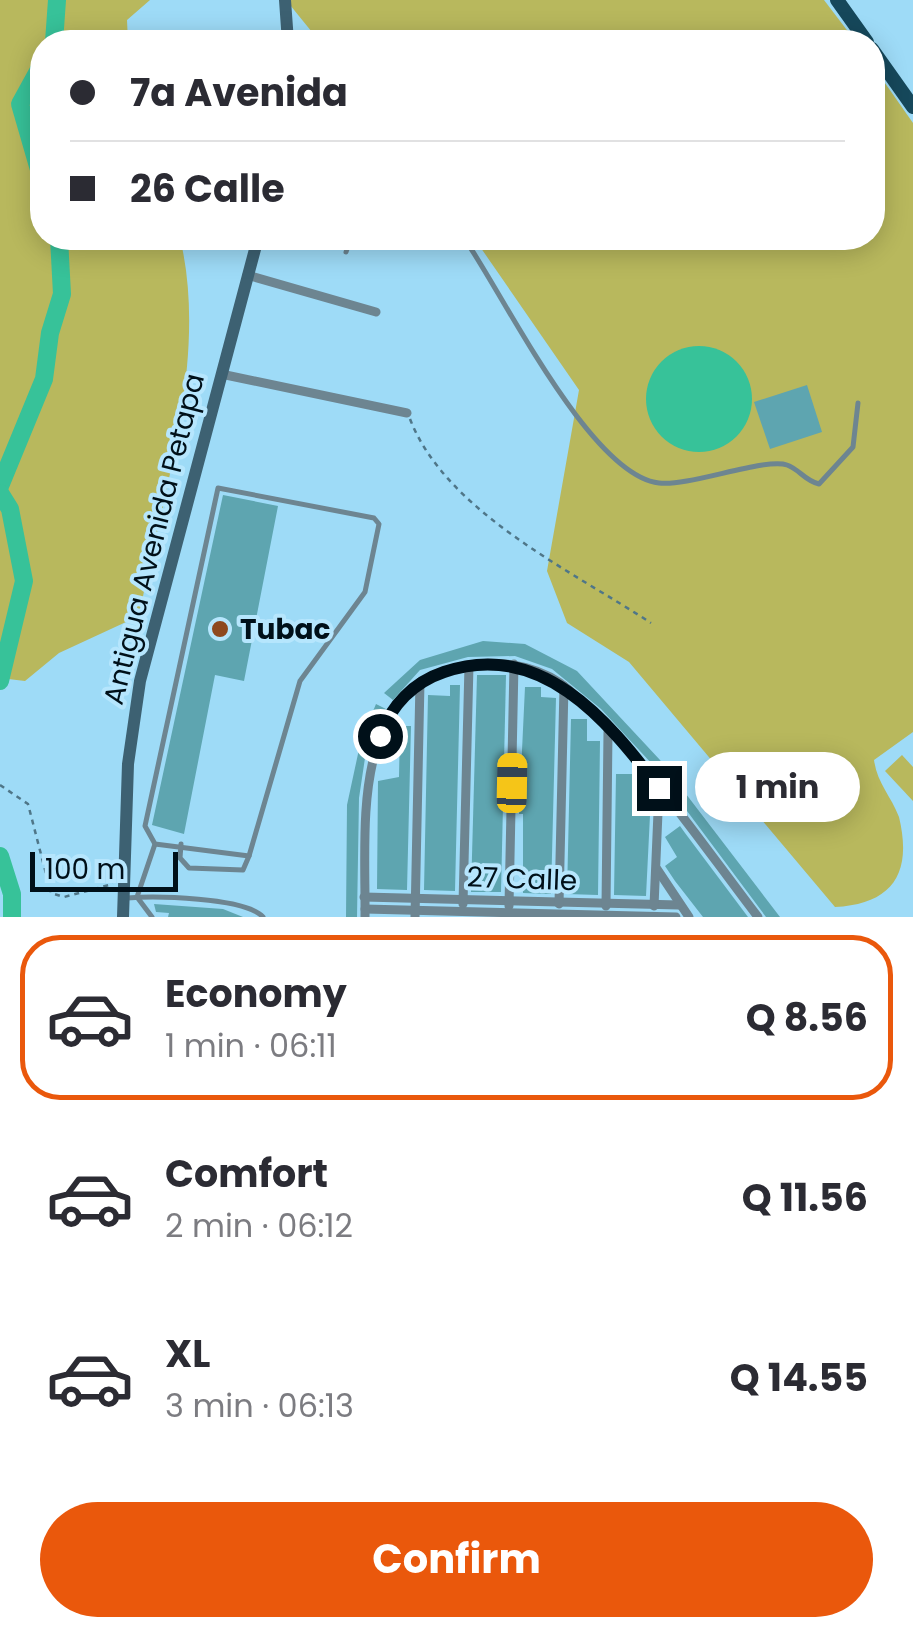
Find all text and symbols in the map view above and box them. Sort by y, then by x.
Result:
text: 7a Avenida [130,66,348,119]
text: 26 Calle [130,162,285,215]
street label: Antigua Avenida Petapa [94,369,214,709]
place label: Tubac [240,610,330,649]
marker: Tubac [209,618,231,640]
route start [358,714,403,759]
car [496,753,528,813]
callout: 1 min [694,753,859,823]
text: 1 min [736,764,819,809]
route end [637,766,682,811]
scale bar [30,847,178,891]
text: 100 m [45,850,125,889]
street label: 27 Calle [466,858,578,900]
text: Economy [165,967,347,1020]
icon: car [45,973,135,1063]
text: Q 8.56 [746,991,868,1044]
text: 1 min · 06:11 [165,1023,337,1068]
text: Comfort [165,1147,328,1200]
icon: car [45,1153,135,1243]
text: Q 11.56 [742,1171,868,1224]
text: 2 min · 06:12 [165,1203,353,1248]
text: XL [165,1327,210,1380]
icon: car [45,1333,135,1423]
text: Q 14.55 [730,1351,868,1404]
text: 3 min · 06:13 [165,1383,354,1428]
button: Confirm [40,1502,873,1617]

